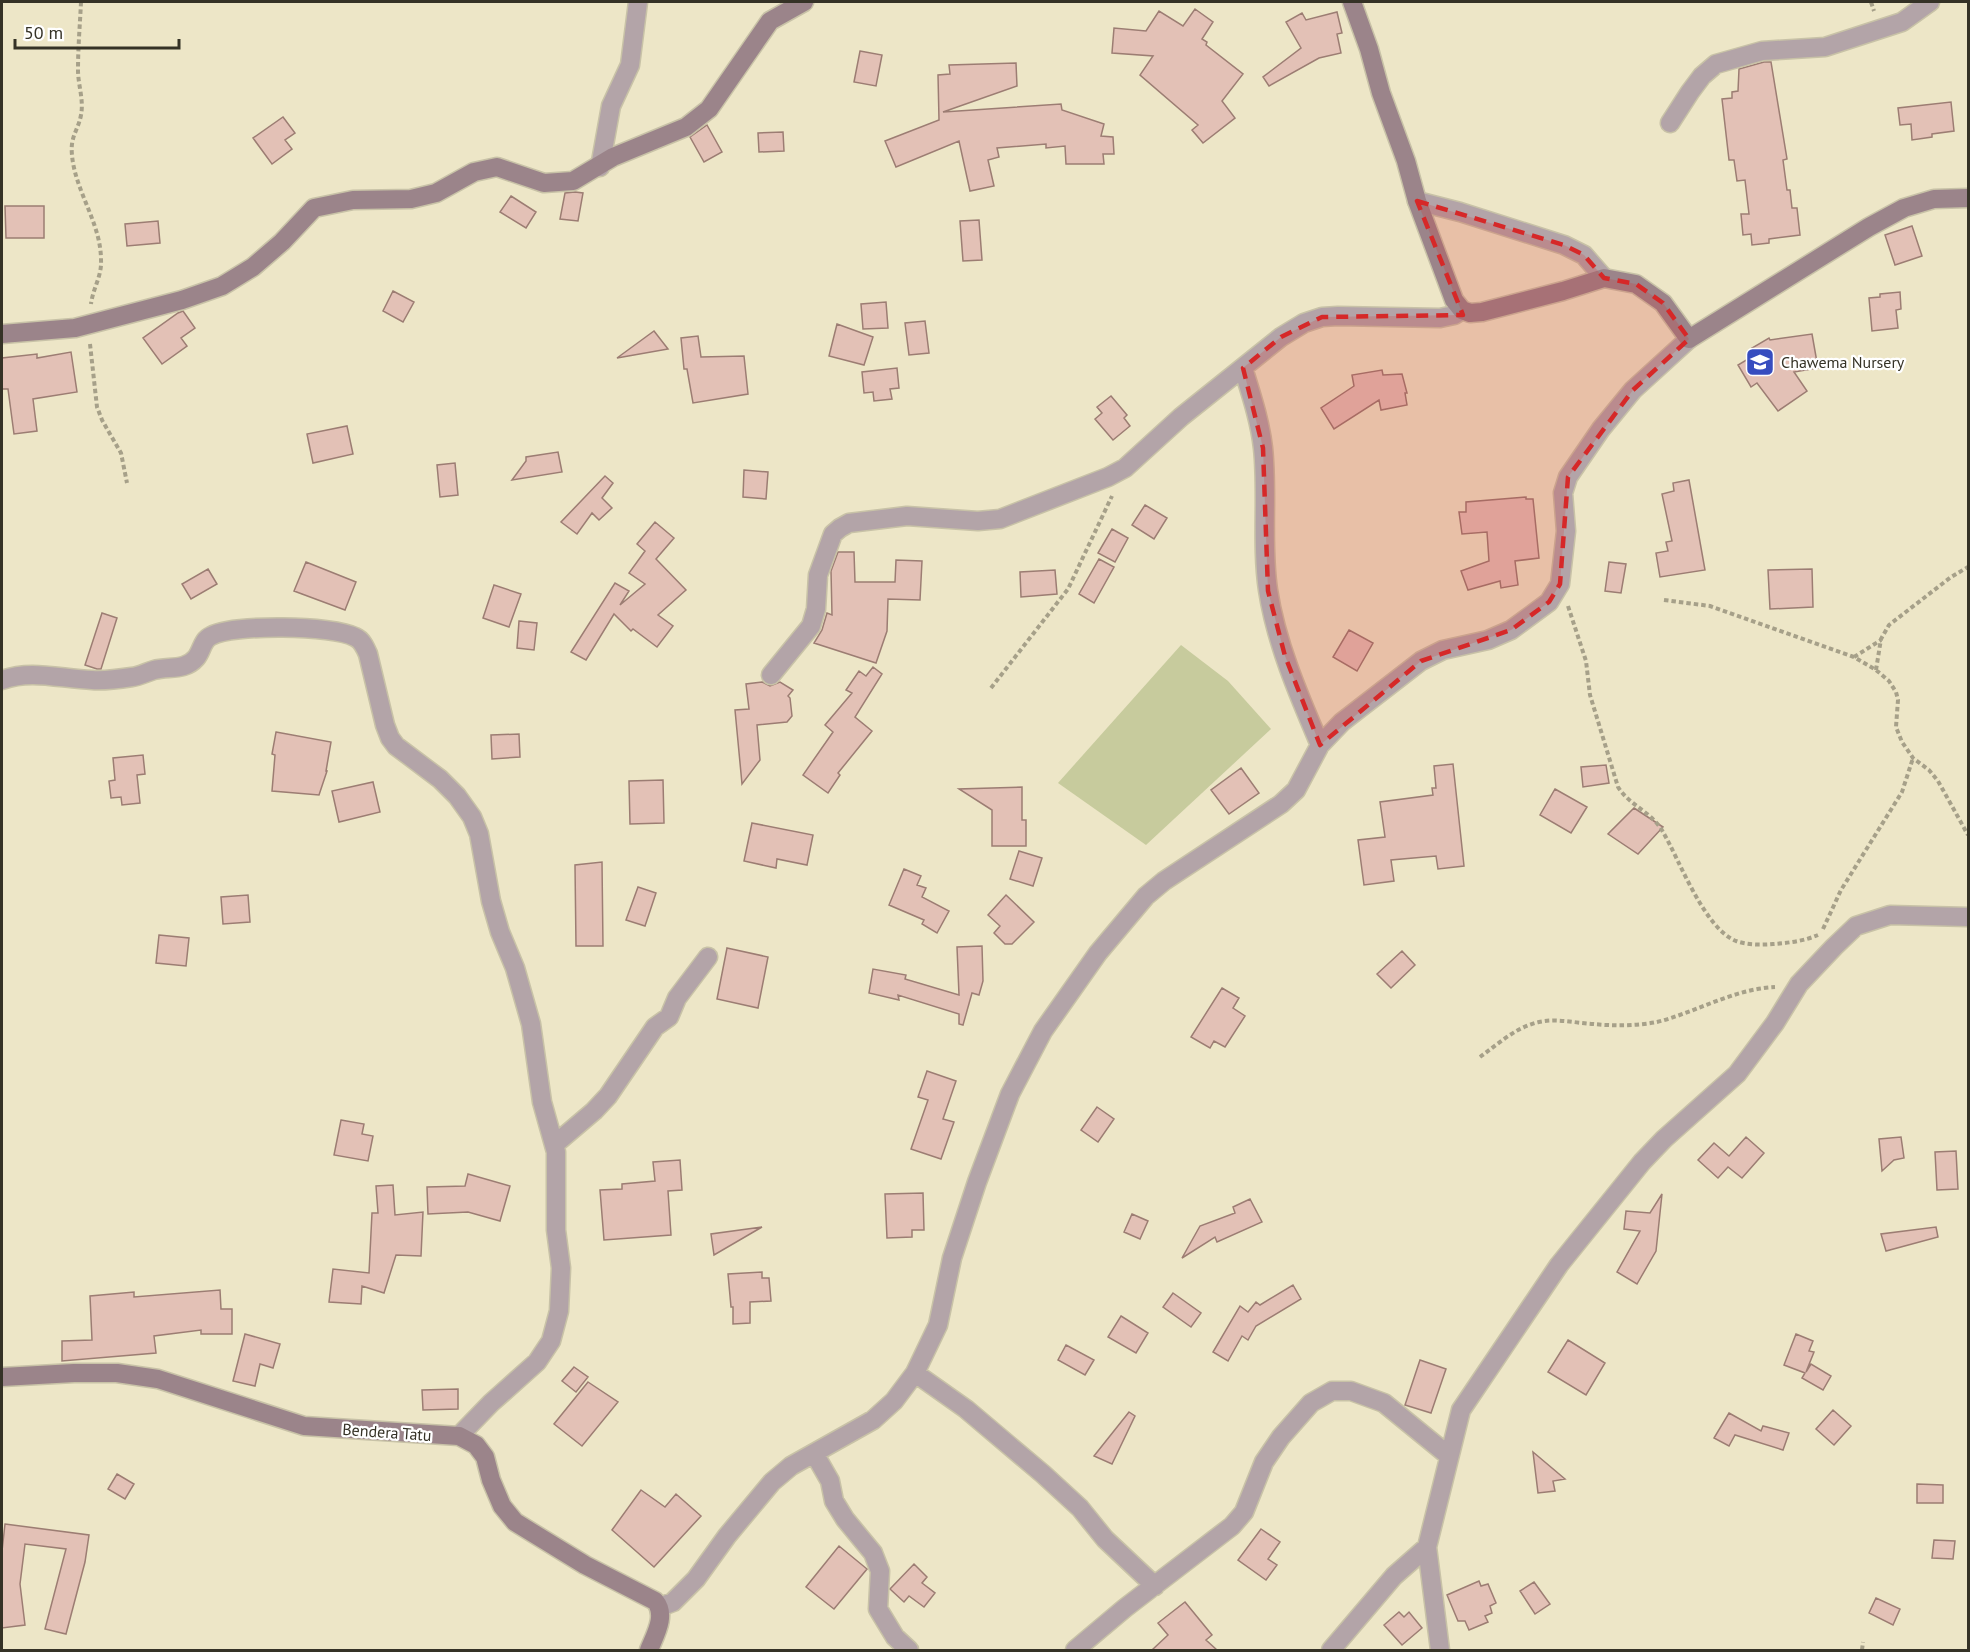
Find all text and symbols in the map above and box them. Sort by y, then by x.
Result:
scale bar [15,12,178,50]
text: 50 m [24,21,63,44]
school or university icon: Chawema Nursery [1744,346,1776,378]
place label: Chawema Nursery [1781,352,1905,372]
street label: Bendera Tatu [342,1419,432,1445]

